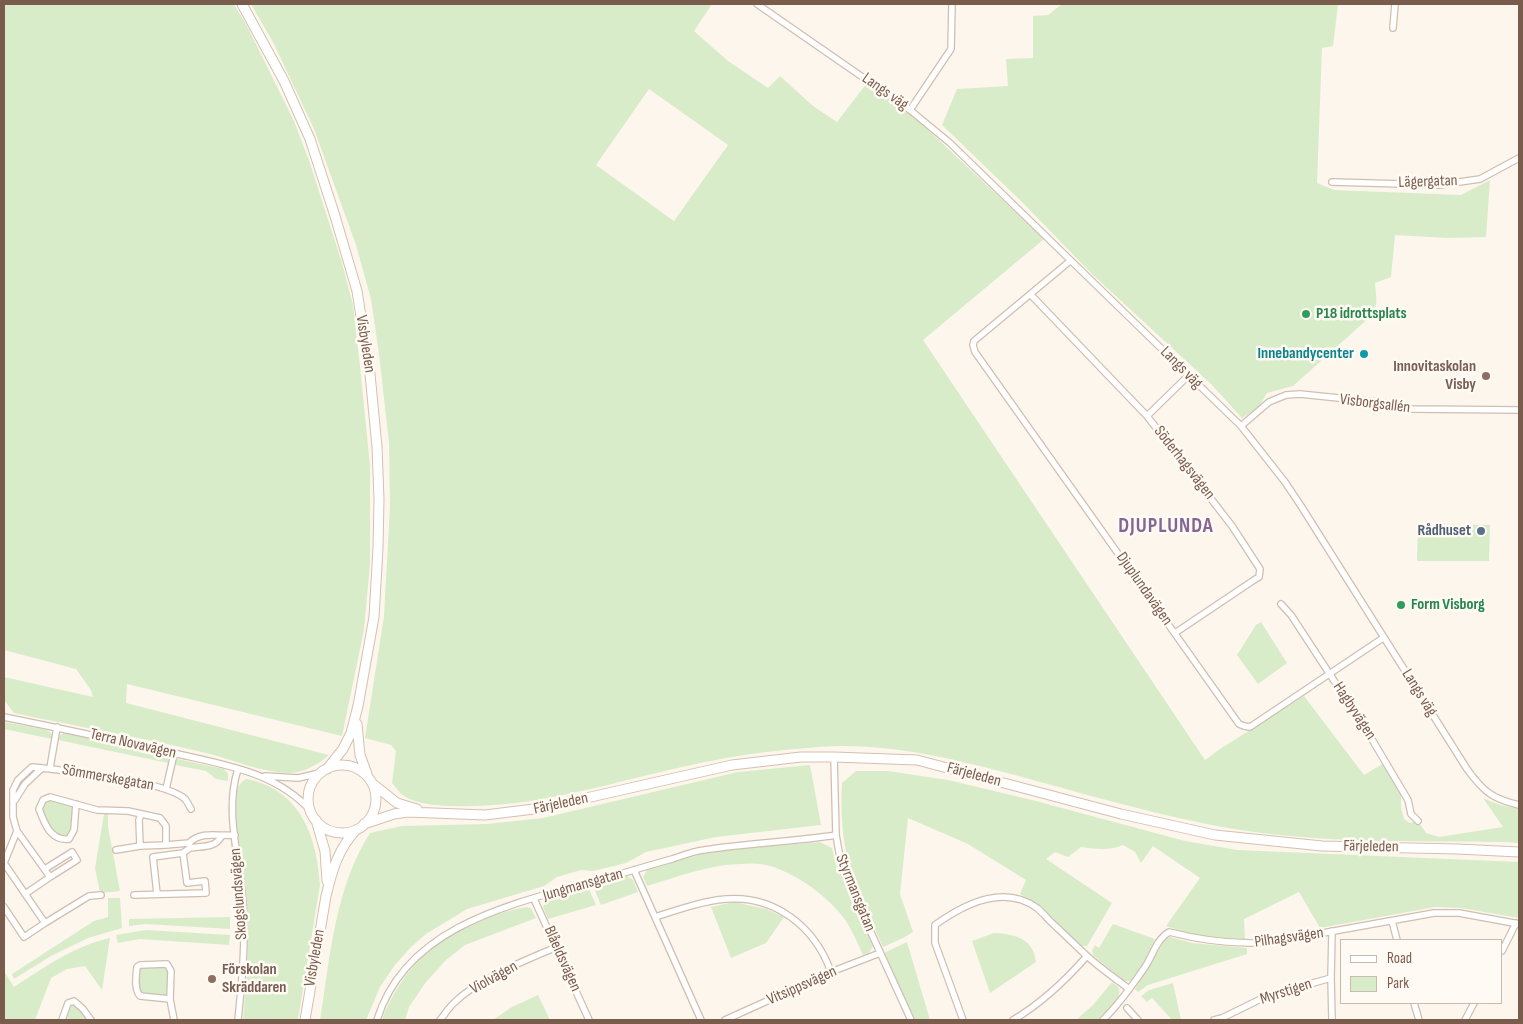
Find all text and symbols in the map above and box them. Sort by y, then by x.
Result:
street label: Langs väg [858,69,912,115]
street label: Lägergatan [1398,171,1458,193]
place label: P18 idrottsplats [1316,304,1407,324]
marker: P18 idrottsplats [1300,308,1312,320]
street label: Visbyleden [351,314,379,374]
street label: Langs väg [1156,343,1206,393]
place label: Innebandycenter [1258,344,1354,364]
marker: Innebandycenter [1358,348,1370,360]
place label: Innovitaskolan Visby [1393,357,1476,395]
marker: Innovitaskolan Visby [1480,370,1492,382]
street label: Visborgsallén [1339,390,1411,418]
street label: Söderhagsvägen [1149,422,1219,504]
district label: DJUPLUNDA [1117,514,1215,540]
place label: Rådhuset [1417,521,1471,541]
marker: Rådhuset [1475,525,1487,537]
street label: Djuplundavägen [1112,549,1176,629]
place label: Form Visborg [1411,595,1485,615]
marker: Form Visborg [1395,599,1407,611]
street label: Langs väg [1397,666,1441,720]
street label: Hagbyvägen [1328,678,1380,744]
street label: Terra Novavägen [88,725,178,763]
street label: Färjeleden [945,759,1003,791]
street label: Sömmerskegatan [61,760,155,796]
street label: Färjeleden [532,789,590,819]
street label: Färjeleden [1343,837,1399,857]
street label: Skogslundsvägen [226,847,252,941]
street label: Styrmansgatan [831,852,879,934]
street label: Jungmansgatan [541,864,625,906]
street label: Blåeldsvägen [539,923,585,995]
street label: Pilhagsvägen [1253,924,1325,952]
street label: Visbyleden [301,928,329,988]
legend [1340,939,1503,1004]
text: Road [1387,949,1412,968]
street label: Violvägen [467,957,521,999]
place label: Förskolan Skräddaren [222,960,286,998]
street label: Vitsippsvägen [764,962,840,1010]
marker: Förskolan Skräddaren [206,973,218,985]
text: Park [1387,974,1409,993]
street label: Myrstigen [1258,975,1314,1009]

